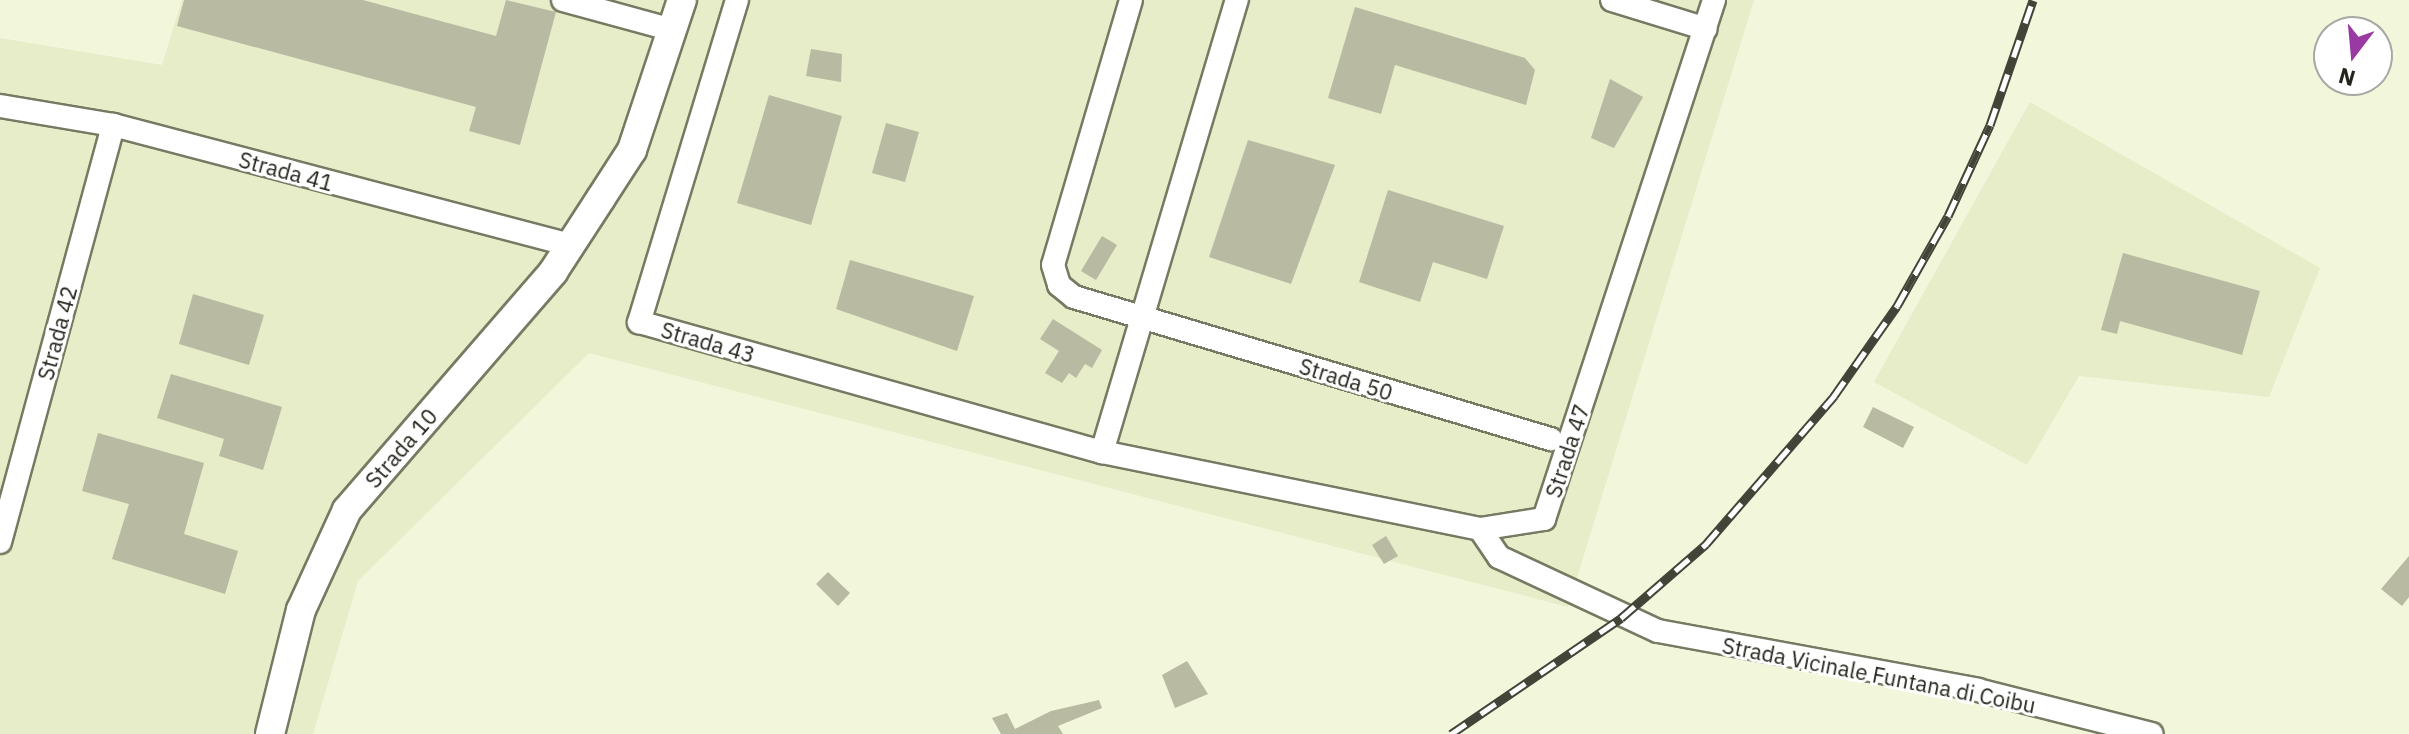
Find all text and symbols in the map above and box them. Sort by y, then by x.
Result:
north arrow [2313,16,2393,96]
text: N [2335,61,2358,94]
street label: Strada 41 [236,146,336,196]
street label: Strada 42 [32,283,82,383]
street label: Strada 43 [658,316,758,368]
street label: Strada 50 [1296,352,1396,406]
street label: Strada 47 [1540,401,1594,501]
street label: Strada 10 [359,403,443,493]
street label: Strada Vicinale Funtana di Coibu [1720,632,2038,718]

